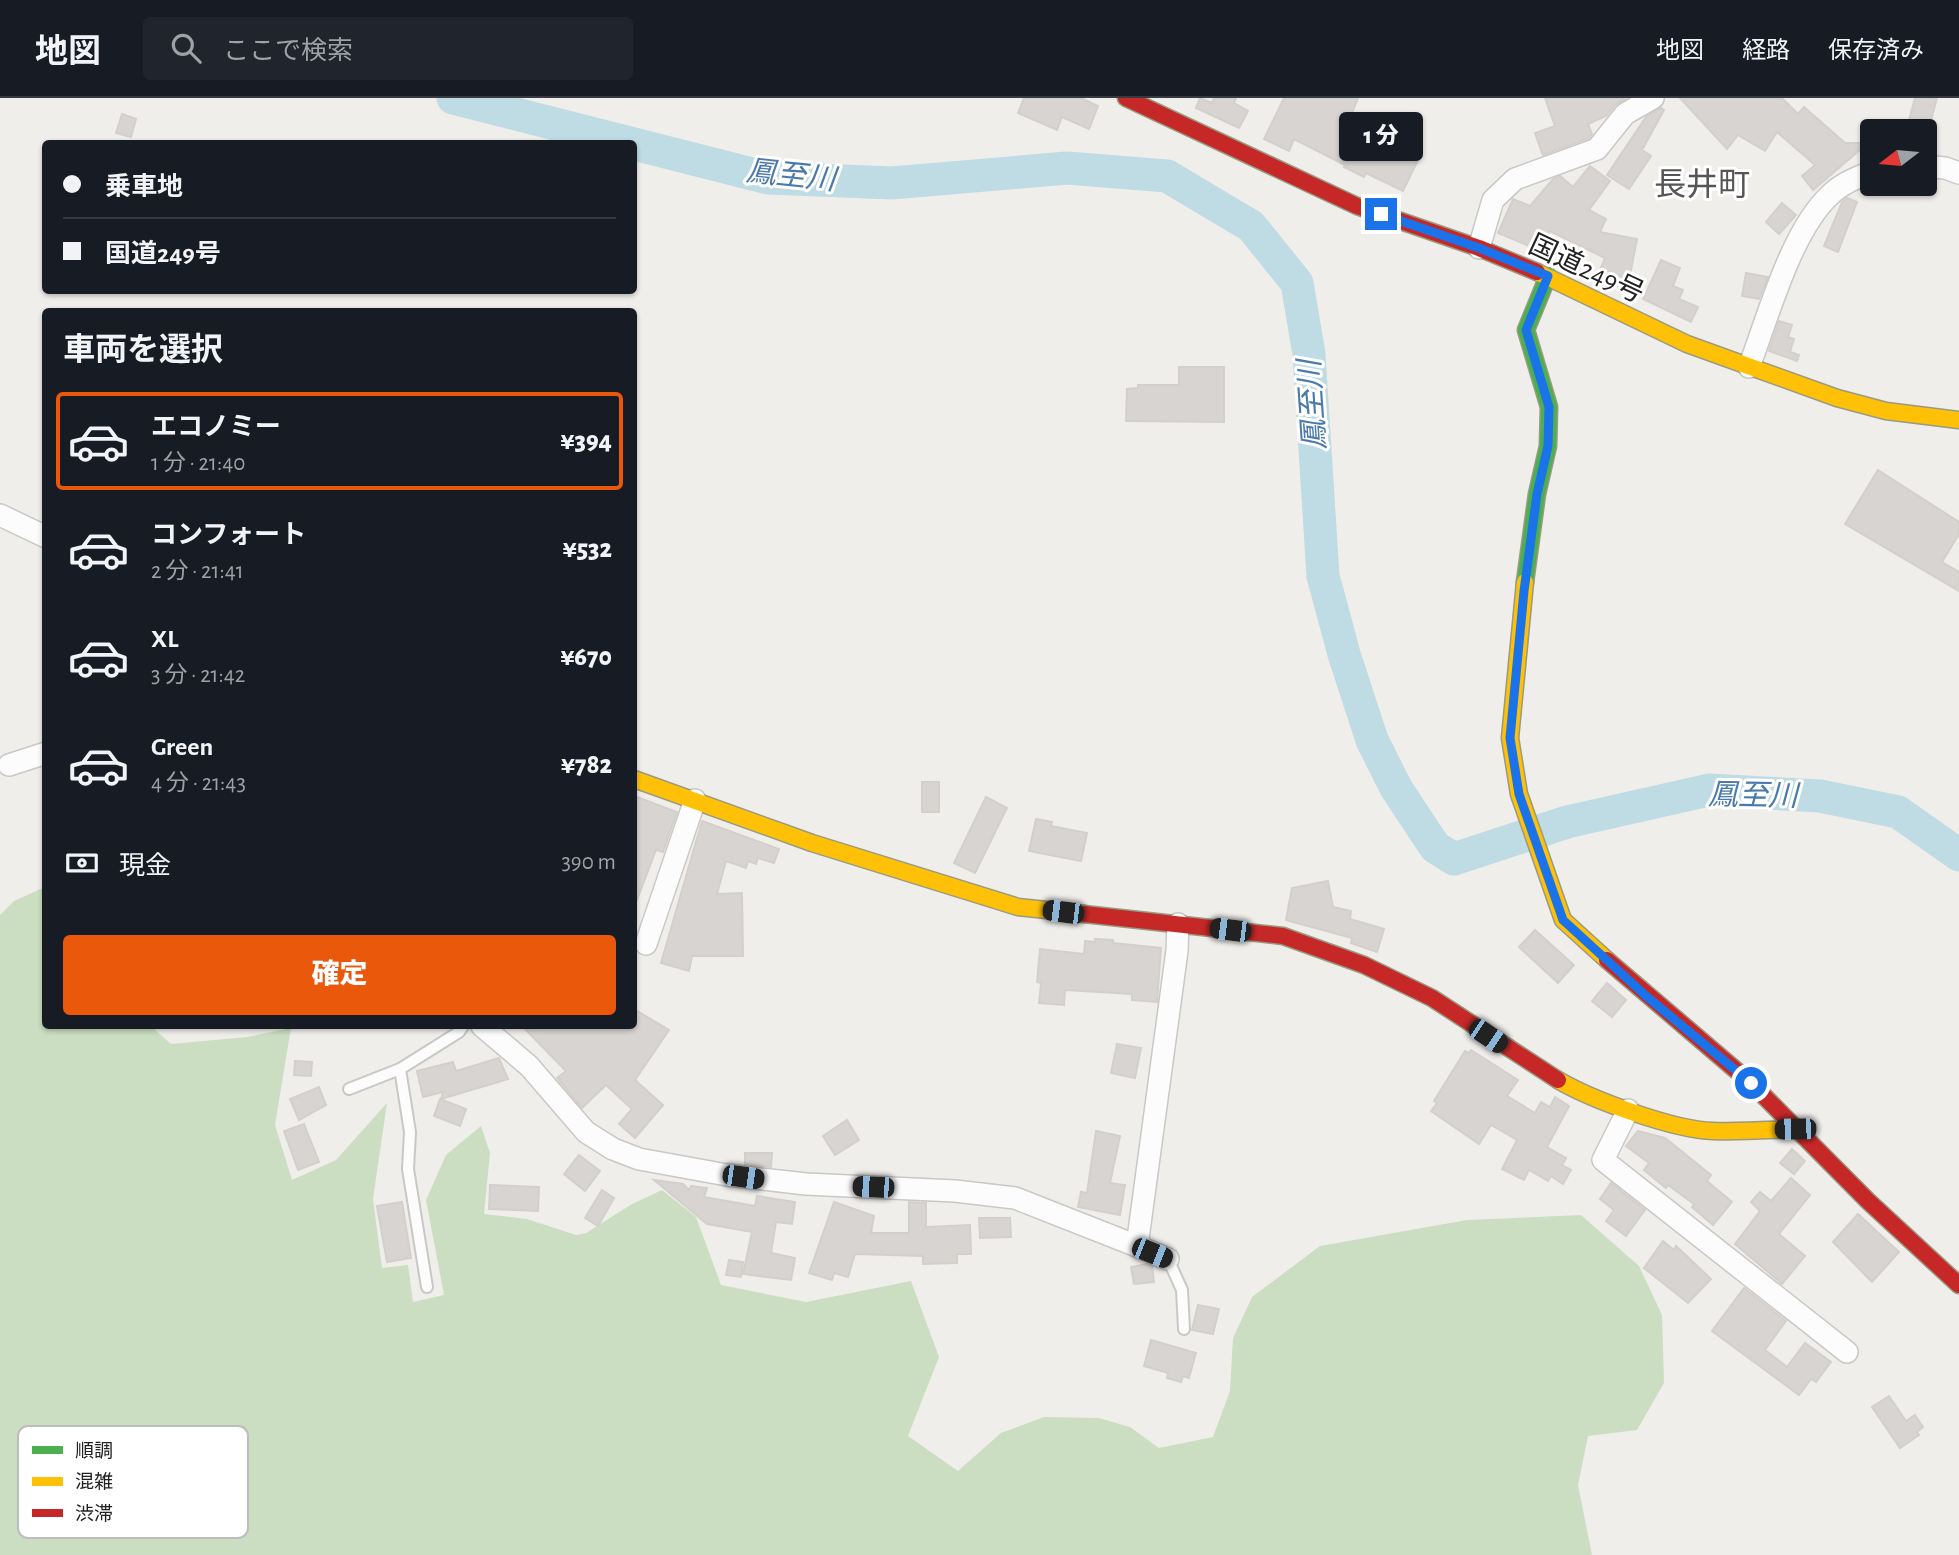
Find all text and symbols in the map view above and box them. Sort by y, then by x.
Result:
search box [143,17,633,80]
icon: search [167,29,205,67]
text: 地図 [35,36,101,69]
text: ここで検索 [223,38,353,64]
text: 地図 [1656,39,1704,63]
text: 経路 [1742,39,1790,63]
text: 保存済み [1828,39,1924,63]
callout: 1 分 [1339,113,1423,162]
north arrow [1860,119,1937,196]
map controls [1860,119,1937,196]
text: 1 分 [1364,125,1398,148]
water label: 鳳至川 [745,156,840,196]
district label: 長井町 [1654,168,1750,201]
text: 乗車地 [105,174,183,200]
route end [1365,198,1397,230]
street label: 国道249号 [1524,229,1649,309]
text: 国道249号 [105,241,221,267]
text: 車両を選択 [63,334,223,366]
water label: 鳳至川 [1295,356,1331,451]
icon: car [67,410,130,473]
text: エコノミー [151,414,281,440]
text: ¥394 [560,428,612,454]
text: 1 分 · 21:40 [151,452,245,475]
icon: car [67,518,130,581]
text: コンフォート [151,522,306,548]
text: ¥532 [562,536,612,562]
text: 2 分 · 21:41 [151,560,244,583]
icon: car [67,626,130,689]
text: XL [151,626,178,652]
text: ¥670 [560,644,612,670]
text: 3 分 · 21:42 [151,664,245,687]
icon: car [67,734,130,797]
text: Green [151,734,213,760]
text: ¥782 [561,752,612,778]
text: 4 分 · 21:43 [151,772,246,795]
water label: 鳳至川 [1708,780,1801,812]
icon: cash [63,844,101,882]
text: 390 m [561,851,616,874]
text: 現金 [119,853,171,879]
car [1041,899,1086,925]
car [1208,917,1253,943]
button: 確定 [63,935,616,1015]
car [1465,1016,1512,1056]
route start [1735,1067,1767,1099]
car [1774,1118,1817,1140]
car [721,1164,766,1190]
car [852,1176,895,1198]
car [1129,1235,1176,1271]
legend [18,1426,248,1538]
text: 順調 [75,1441,113,1461]
text: 混雑 [75,1471,113,1492]
text: 渋滞 [75,1503,113,1524]

